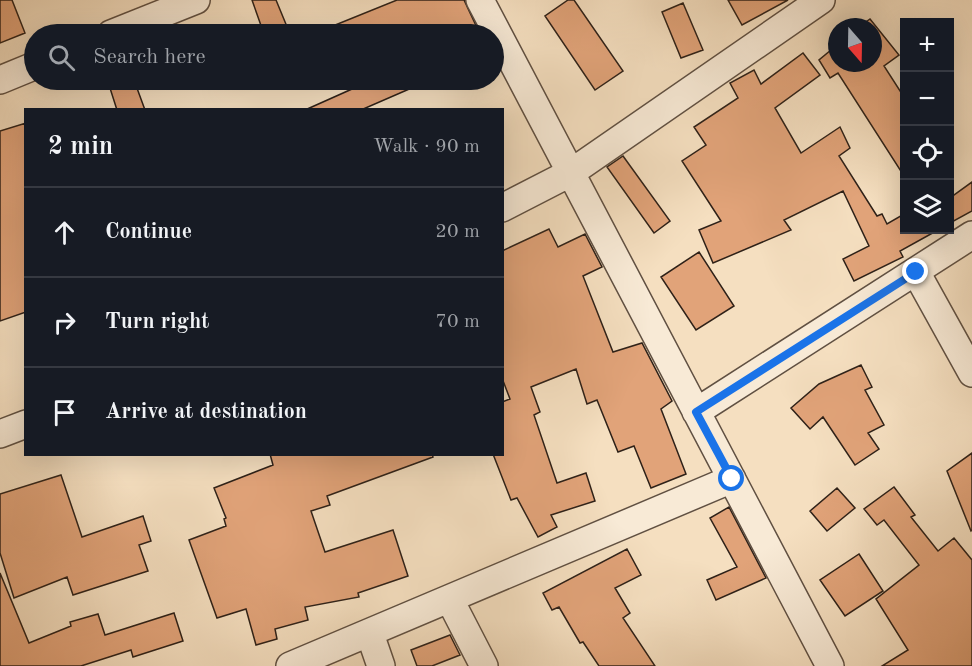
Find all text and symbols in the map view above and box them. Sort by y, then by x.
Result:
north arrow [828,18,882,72]
map controls [900,18,954,234]
button: + [900,18,954,72]
search box [24,24,504,90]
icon: search [45,41,78,74]
text: Search here [93,46,206,68]
button: − [900,72,954,126]
button: locate [900,126,954,180]
text: 2 min [48,134,113,160]
text: Walk · 90 m [373,137,480,157]
button: layers [900,180,954,234]
icon: ahead [48,216,81,249]
text: Continue [105,221,192,243]
text: 20 m [435,222,480,242]
route end [902,258,928,284]
icon: right [48,306,81,339]
text: Turn right [105,311,209,333]
text: 70 m [435,312,480,332]
icon: arrive [48,396,81,429]
text: Arrive at destination [105,401,307,423]
route start [718,465,744,491]

